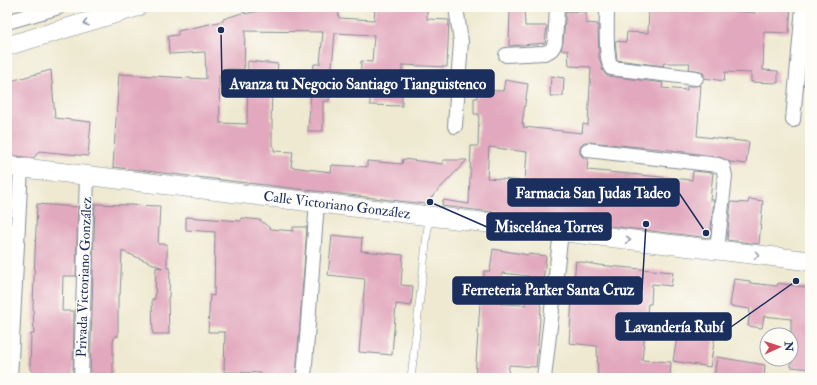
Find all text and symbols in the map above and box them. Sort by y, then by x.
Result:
one-way arrow [83,18,90,27]
callout: Avanza tu Negocio Santiago Tianguistenco [222,70,494,97]
text: Avanza tu Negocio Santiago Tianguistenco [229,75,487,95]
callout: Farmacia San Judas Tadeo [508,179,679,206]
text: Farmacia San Judas Tadeo [515,184,671,204]
street label: Calle Victoriano González [262,188,412,222]
street label: Privada Victoriano González [73,196,95,358]
callout: Miscelánea Torres [487,213,611,240]
text: Miscelánea Torres [494,218,603,237]
one-way arrow [625,235,631,244]
one-way arrow [754,250,760,259]
callout: Ferreteria Parker Santa Cruz [453,277,642,304]
text: Ferreteria Parker Santa Cruz [462,281,635,300]
callout: Lavandería Rubí [616,313,731,340]
text: Lavandería Rubí [624,318,726,337]
north arrow [759,327,799,367]
text: N [782,340,795,353]

